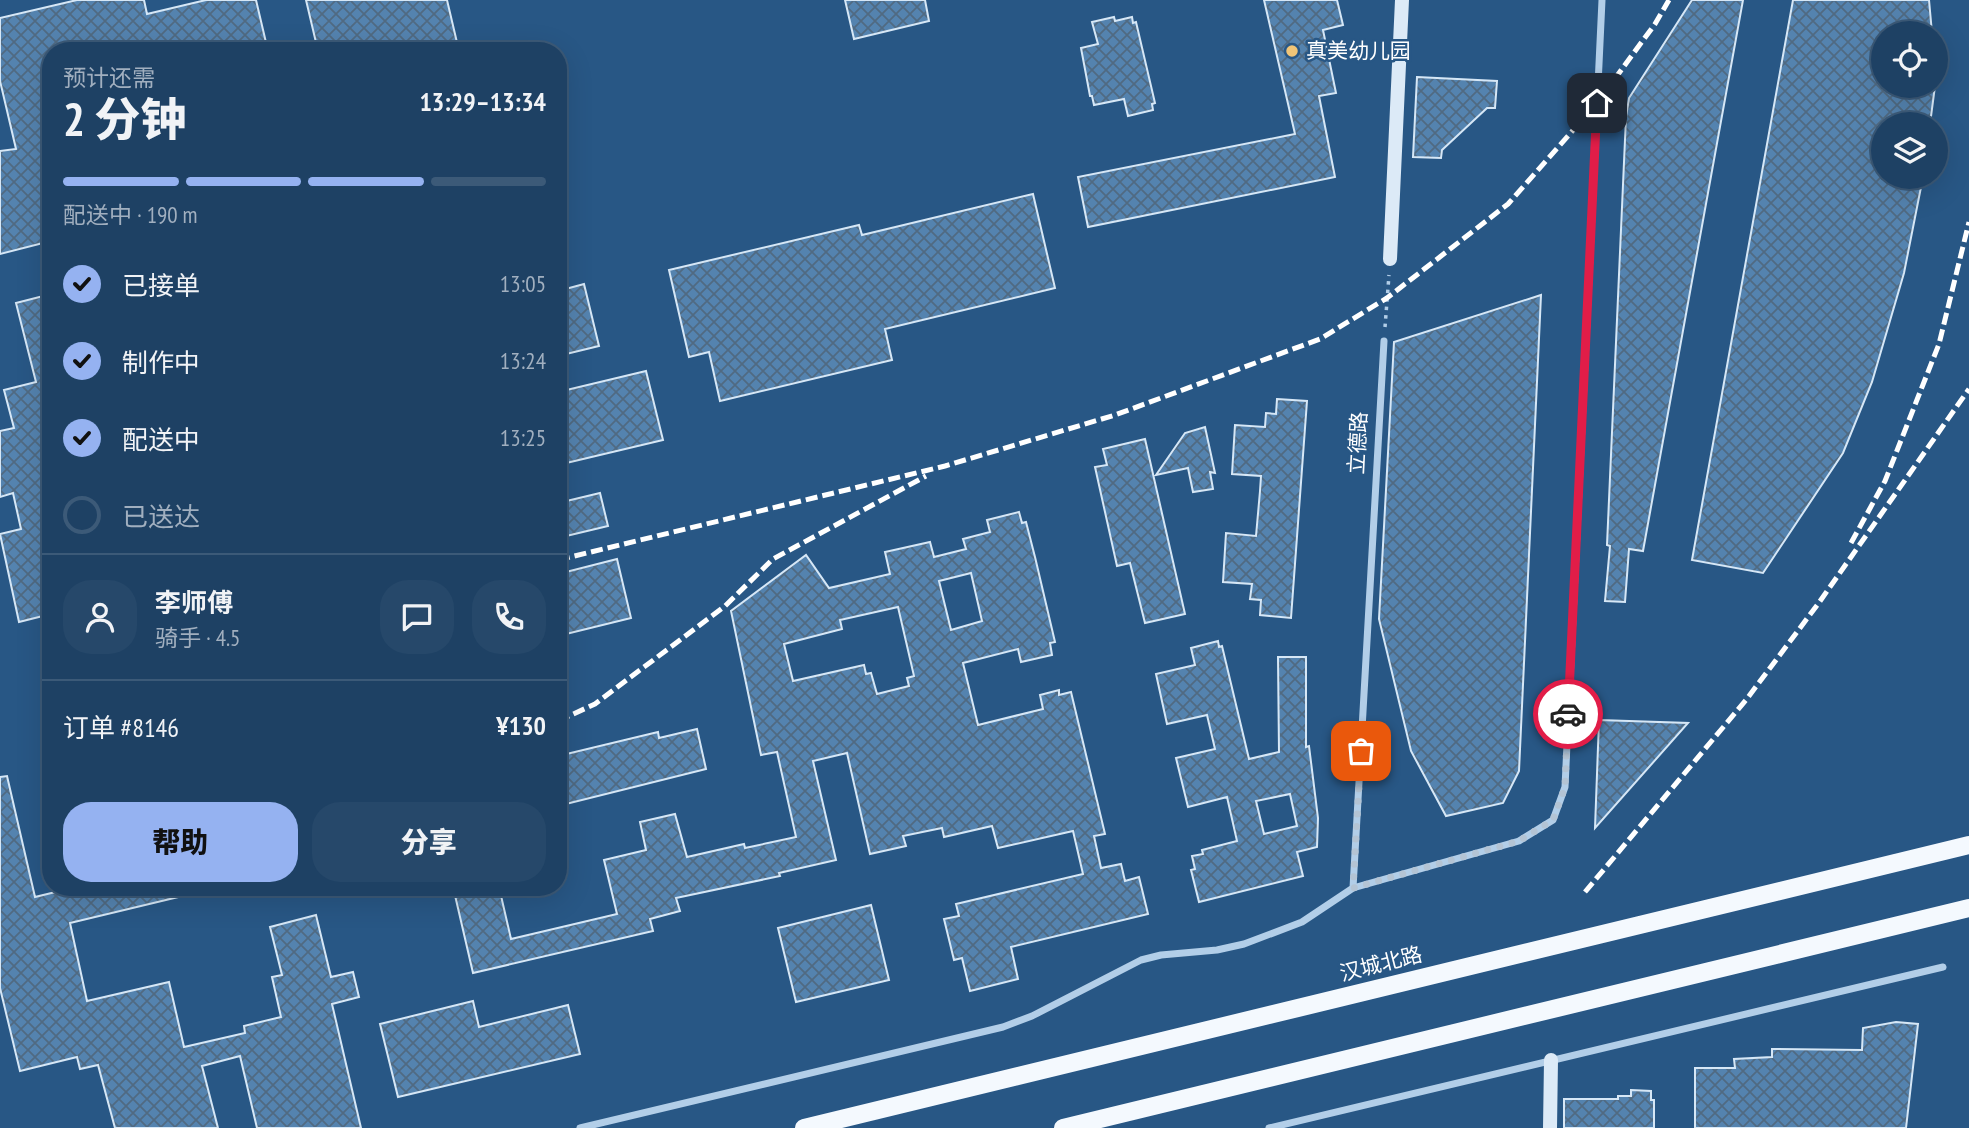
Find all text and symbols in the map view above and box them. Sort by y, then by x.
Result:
map controls [1871,21,1948,189]
button: locate [1871,21,1948,98]
place label: 真美幼儿园 [1306,37,1411,64]
marker: 真美幼儿园 [1284,43,1300,59]
text: 预计还需 [63,63,155,92]
pin [1567,73,1627,133]
icon: home [1578,84,1616,122]
text: 13:29–13:34 [419,85,546,118]
text: 2 分钟 [63,89,186,149]
button: layers [1871,112,1948,189]
text: 配送中 · 190 m [63,200,198,229]
icon: check [63,265,101,303]
text: 已接单 [122,269,200,302]
text: 13:05 [500,269,546,298]
icon: check [63,342,101,380]
text: 制作中 [122,346,200,379]
text: 13:24 [500,346,546,375]
street label: 立德路 [1342,411,1373,475]
icon: check [63,419,101,457]
text: 配送中 [122,423,200,456]
text: 13:25 [500,423,546,452]
text: 已送达 [122,500,200,533]
button: person [63,580,137,654]
button: chat [380,580,454,654]
button: phone [472,580,546,654]
text: 李师傅 [155,586,233,619]
text: 骑手 · 4.5 [155,623,240,652]
courier [1533,679,1603,749]
icon: car [1549,695,1587,733]
text: ¥130 [496,709,546,742]
text: 订单 #8146 [63,711,179,744]
pin [1331,721,1391,781]
icon: bag [1342,732,1380,770]
button: 帮助 [63,802,298,882]
button: 分享 [312,802,546,882]
street label: 汉城北路 [1337,940,1425,987]

